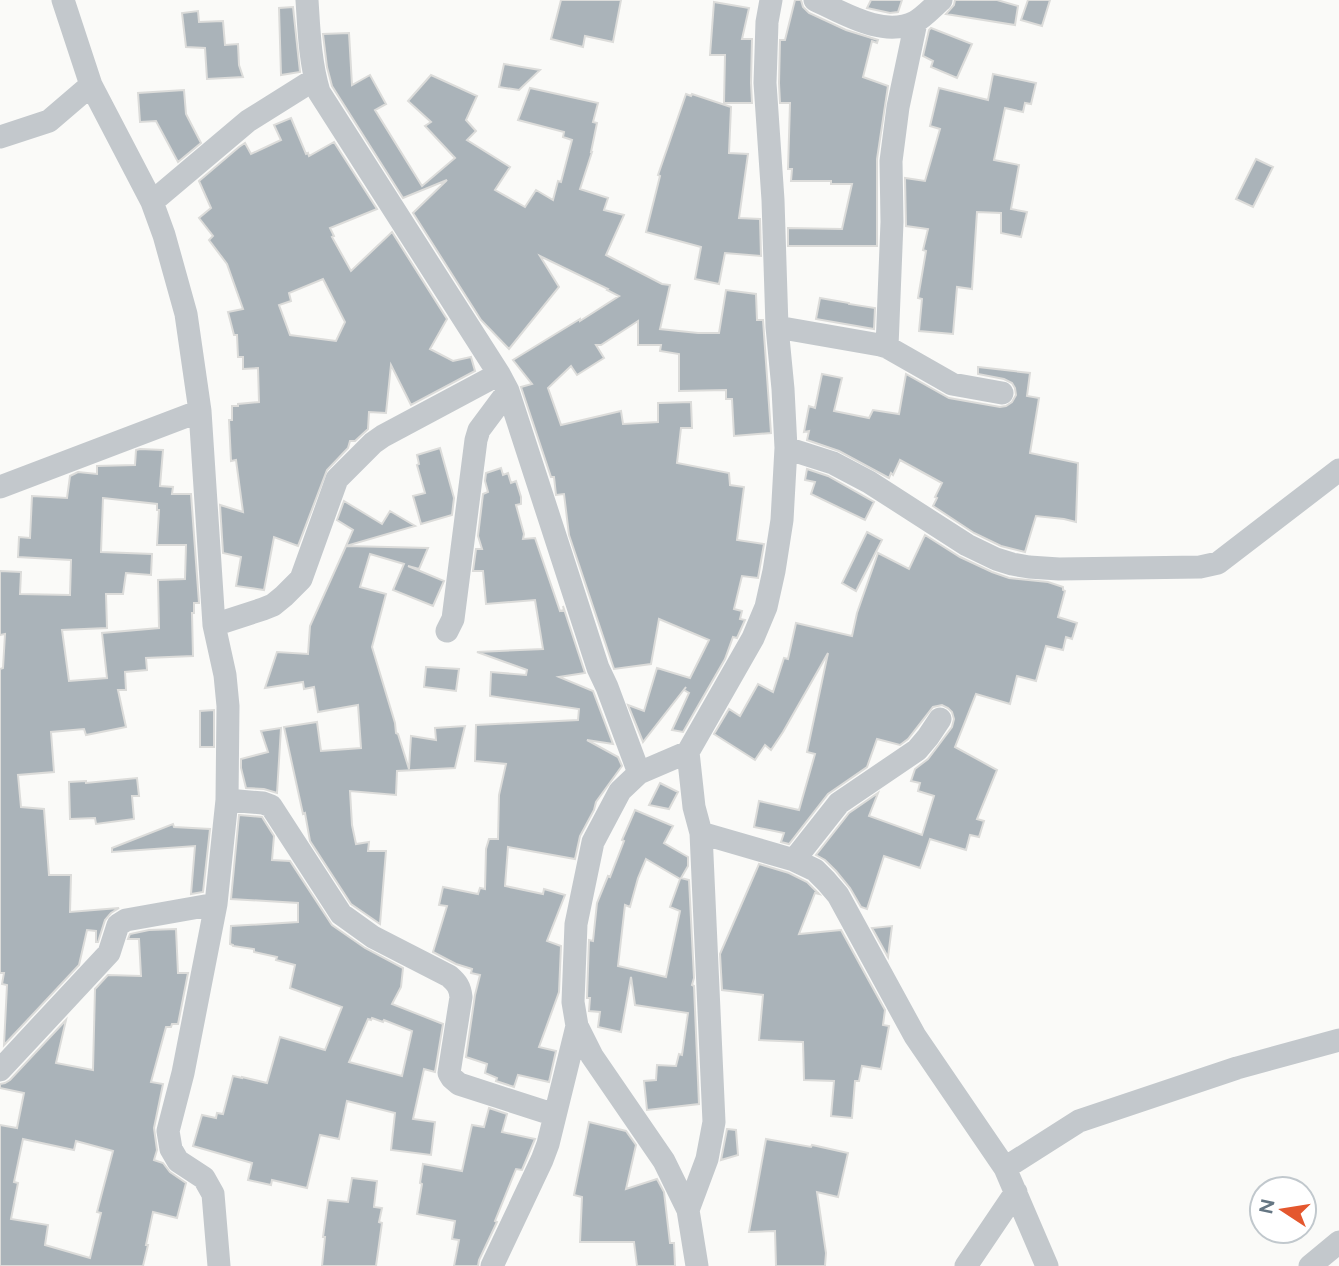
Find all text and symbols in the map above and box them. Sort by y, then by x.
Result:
north arrow [1248,1175,1318,1245]
text: N [1254,1197,1280,1216]

